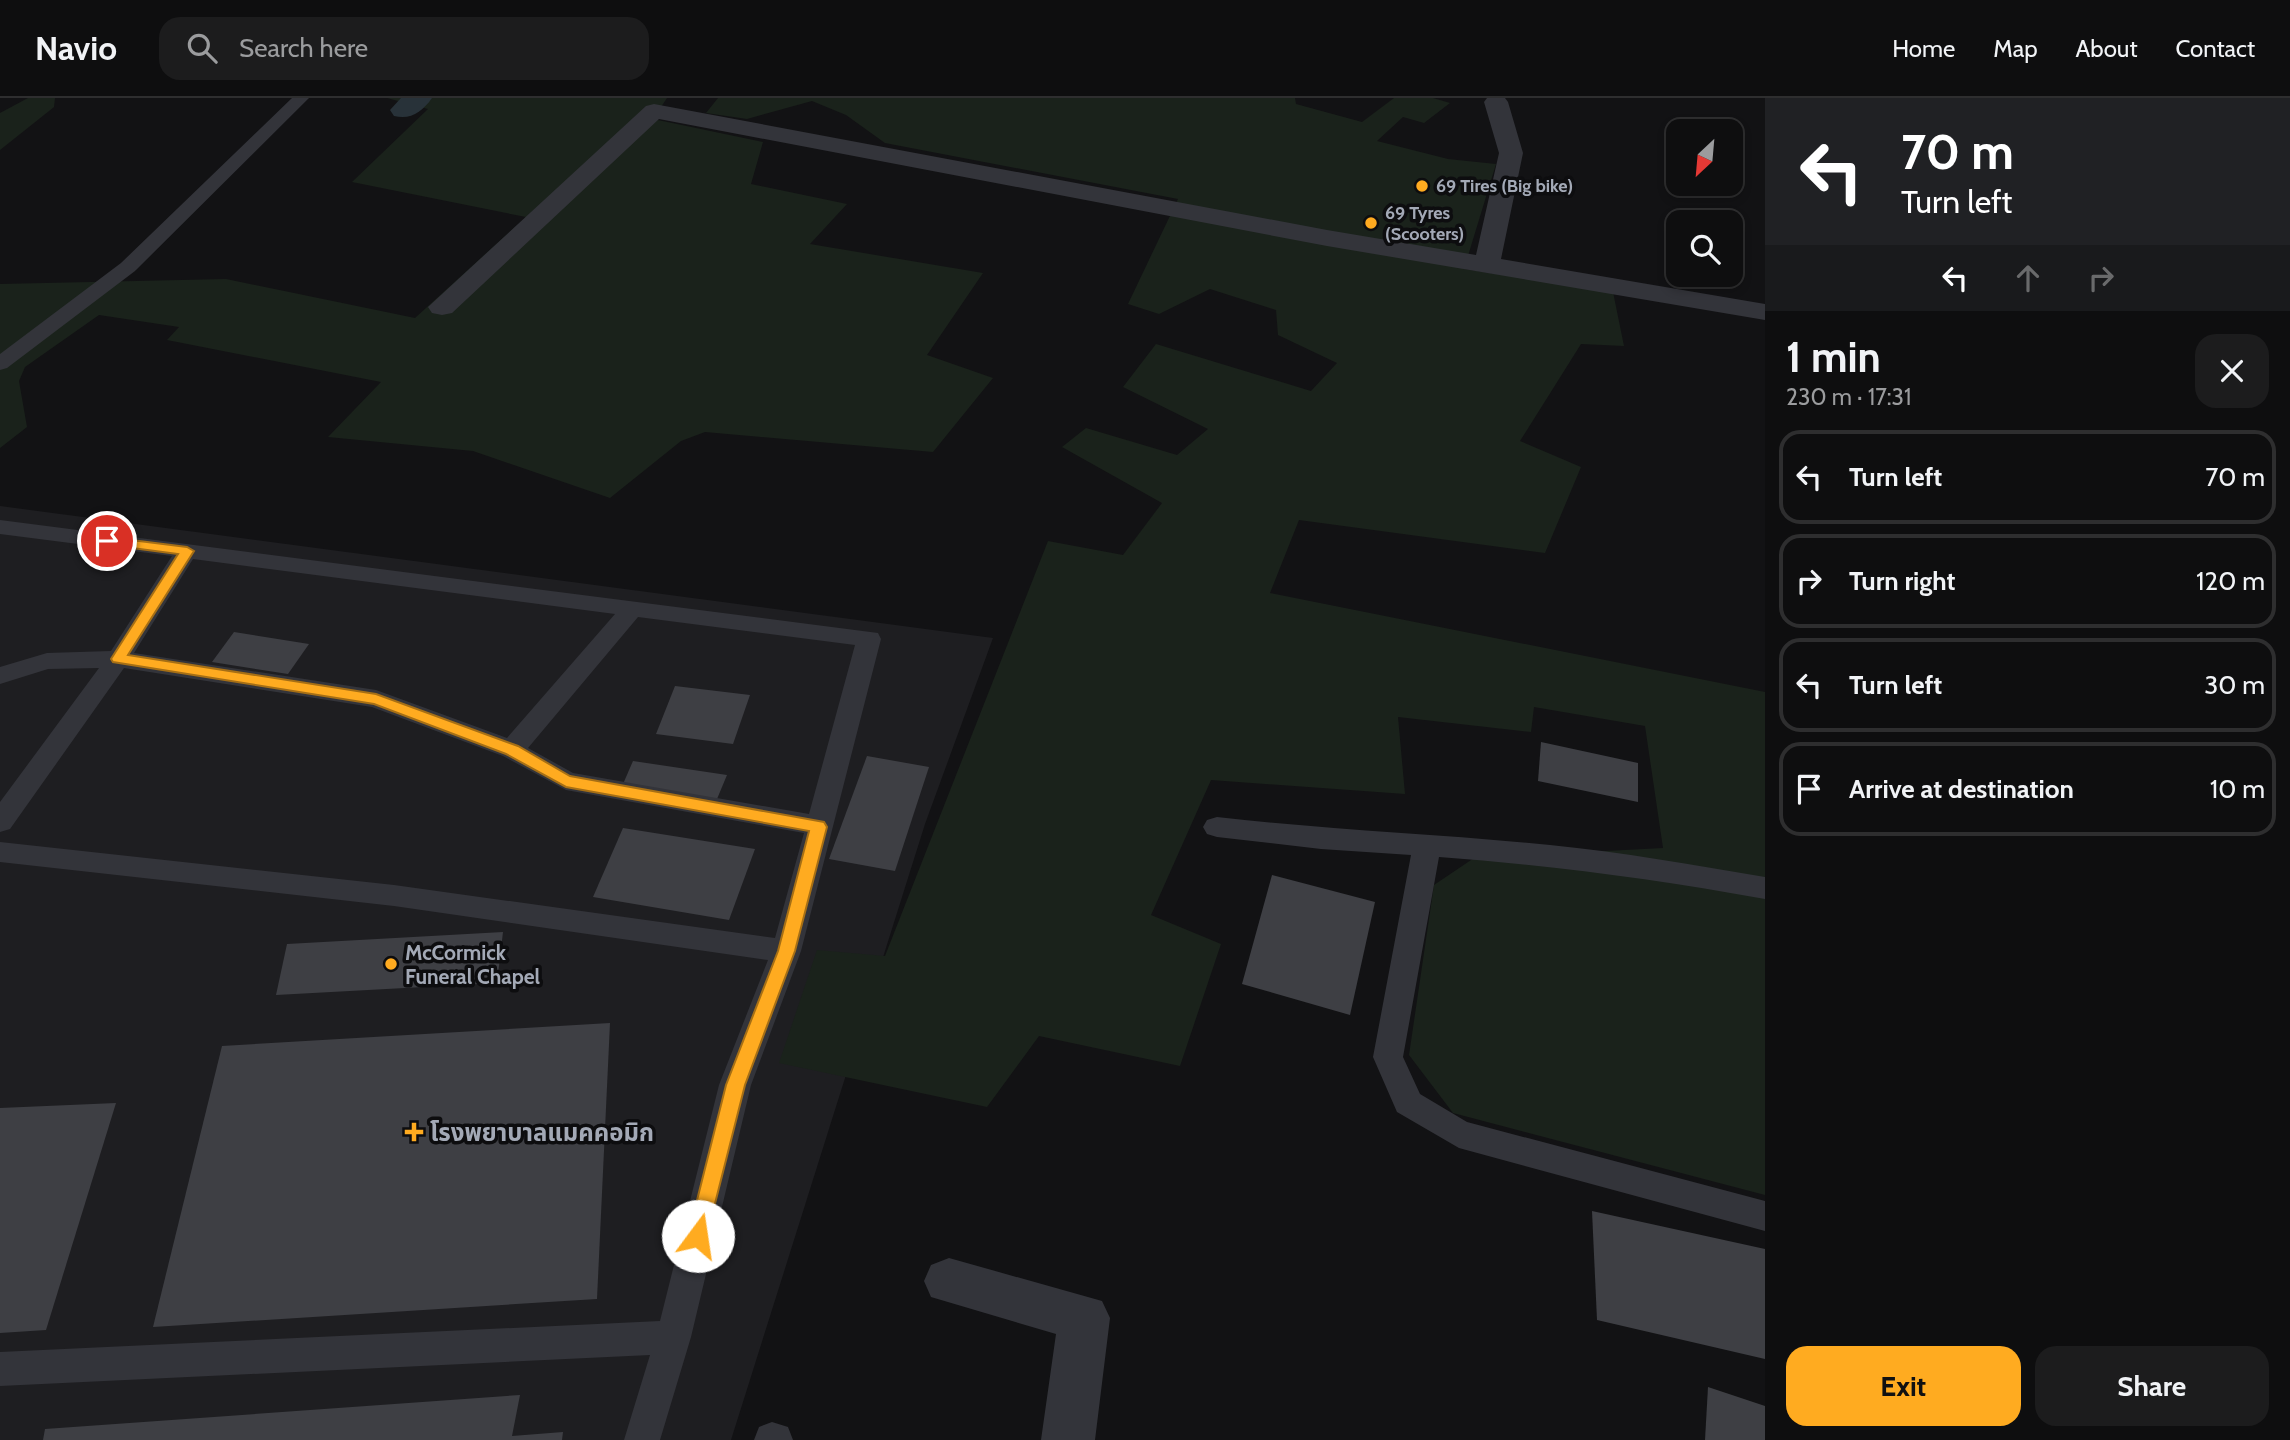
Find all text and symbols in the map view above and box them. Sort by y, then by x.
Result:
search box [159,17,649,80]
text: Navio [35,28,117,68]
icon: search [183,29,221,67]
text: Search here [239,32,368,64]
text: Home [1892,34,1955,63]
text: Map [1993,34,2038,63]
text: About [2076,34,2138,63]
text: Contact [2176,34,2255,63]
north arrow [1666,119,1743,196]
map controls [1666,119,1743,287]
text: 70 m [1901,122,2014,181]
icon: left [1786,126,1877,217]
place label: 69 Tires (Big bike) [1436,175,1573,197]
marker: 69 Tires (Big bike) [1414,178,1430,194]
text: Turn left [1901,182,2012,221]
place label: 69 Tyres (Scooters) [1385,202,1464,245]
button: search [1666,210,1743,287]
marker: 69 Tyres (Scooters) [1363,215,1379,231]
icon: left [1936,259,1974,297]
icon: ahead [2009,259,2047,297]
icon: right [2082,259,2120,297]
text: 1 min [1786,331,1881,383]
button: close [2195,334,2269,408]
text: 230 m · 17:31 [1786,383,1912,411]
icon: left [1790,458,1828,496]
text: Turn left [1849,461,1942,493]
text: 70 m [2205,461,2265,493]
pin [77,511,137,571]
icon: arrive [88,522,126,560]
icon: right [1790,562,1828,600]
text: Turn right [1849,565,1955,597]
text: 120 m [2196,565,2265,597]
icon: left [1790,666,1828,704]
text: Turn left [1849,669,1942,701]
text: 30 m [2204,669,2265,701]
icon: arrive [1790,770,1828,808]
text: Arrive at destination [1849,773,2074,805]
text: 10 m [2210,773,2265,805]
place label: McCormick Funeral Chapel [405,940,541,989]
marker: McCormick Funeral Chapel [383,956,399,972]
place label: โรงพยาบาลแมคคอมิก [430,1118,654,1147]
marker: โรงพยาบาลแมคคอมิก [404,1122,424,1142]
position arrow [661,1199,735,1273]
button: Exit [1786,1346,2021,1426]
button: Share [2035,1346,2269,1426]

